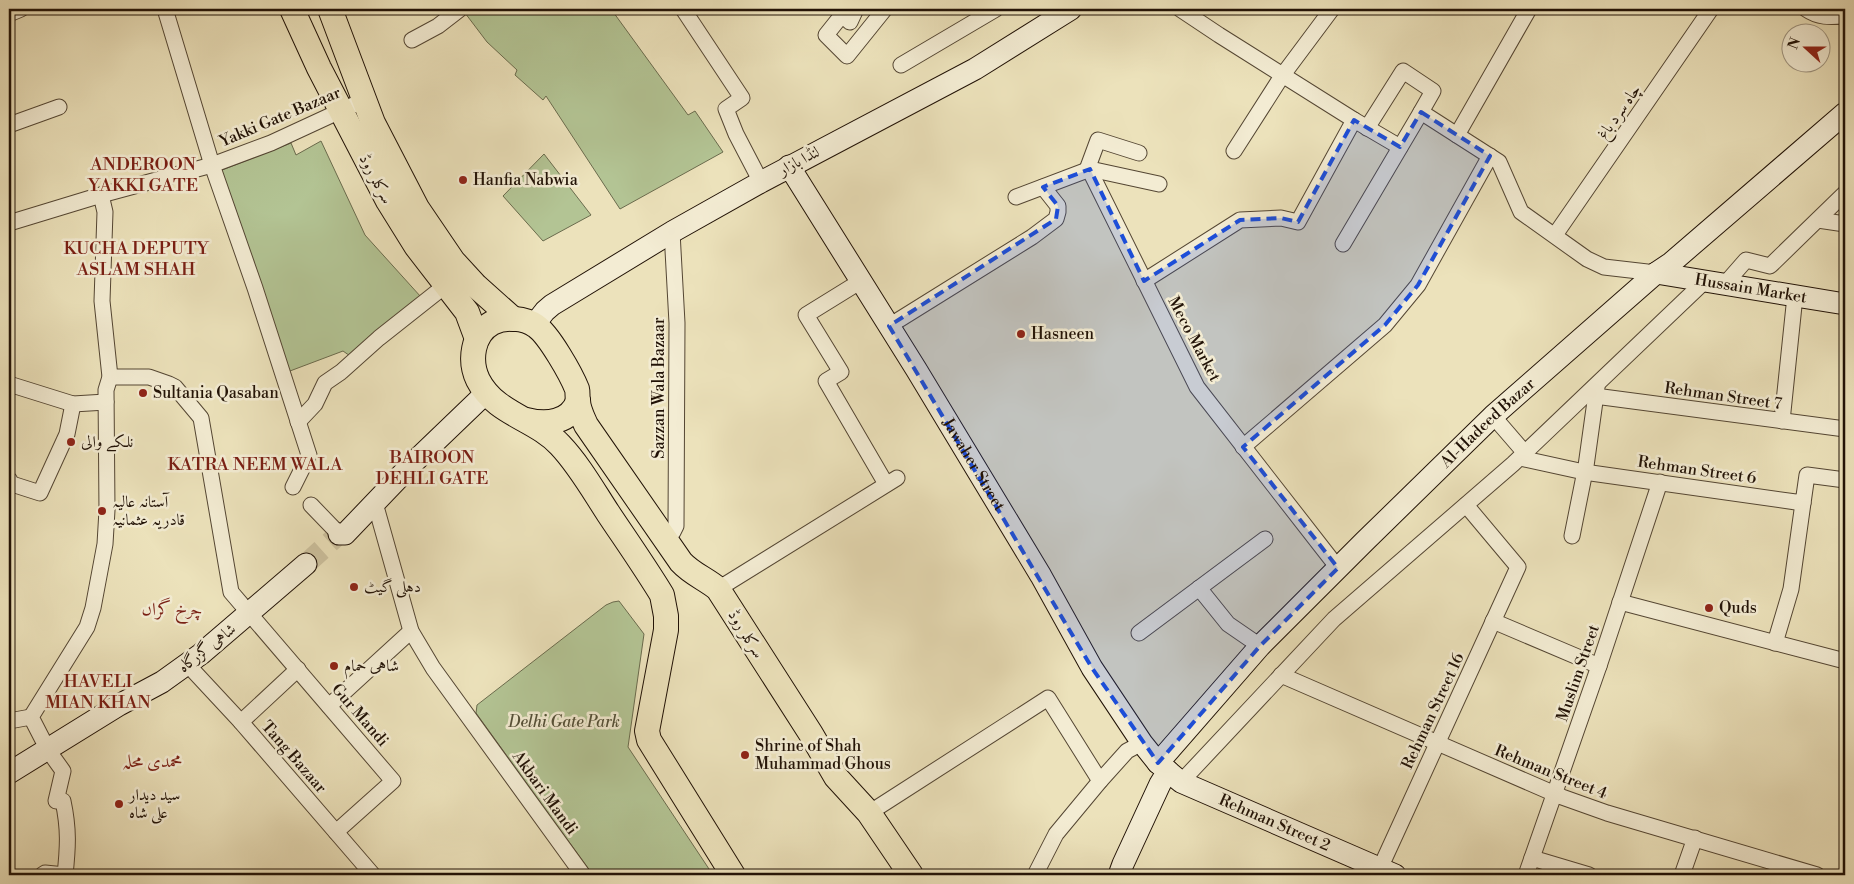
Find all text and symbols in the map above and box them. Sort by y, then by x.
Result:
north arrow [1782,22,1832,72]
text: N [1784,35,1805,52]
street label: چاہ سرد باغ [1593,81,1648,145]
street label: Yakki Gate Bazaar [215,82,344,152]
street label: لنڈا بازار [773,142,823,181]
street label: سرکلر روڈ [355,151,397,207]
district label: ANDEROON YAKKI GATE [87,153,198,197]
place label: Hanfia Nabwia [473,170,579,190]
marker: Hanfia Nabwia [457,174,469,186]
district label: KUCHA DEPUTY ASLAM SHAH [63,237,210,281]
street label: Hussain Market [1693,270,1809,308]
street label: Meco Market [1163,293,1225,385]
street label: Sazzan Wala Bazaar [649,317,669,459]
place label: Hasneen [1031,324,1095,344]
marker: Hasneen [1015,328,1027,340]
street label: Al-Hadeed Bazar [1435,374,1539,473]
street label: Rehman Street 7 [1663,378,1783,414]
place label: Sultania Qasaban [153,383,279,403]
marker: Sultania Qasaban [137,387,149,399]
street label: Jawaher Street [937,413,1010,515]
place label: نلکے والی [81,432,133,452]
marker: نلکے والی [65,436,77,448]
district label: BAIROON DEHLI GATE [376,446,488,490]
street label: Rehman Street 6 [1636,452,1758,488]
district label: KATRA NEEM WALA [168,453,343,476]
place label: آستانہ عالیہ قادریہ عثمانیہ [112,492,185,530]
marker: آستانہ عالیہ قادریہ عثمانیہ [96,505,108,517]
place label: دہلی گیٹ [364,577,421,598]
marker: دہلی گیٹ [348,581,360,593]
district label: چرخ گراں [142,597,202,625]
place label: Quds [1719,598,1757,618]
marker: Quds [1703,602,1715,614]
street label: سرکلر روڈ [723,606,769,662]
street label: شاہی گزرگاہ [173,618,240,677]
street label: Muslim Street [1552,622,1604,724]
street label: Rehman Street 16 [1397,649,1469,772]
place label: شاہی حمام [344,656,399,680]
marker: شاہی حمام [328,660,340,672]
district label: HAVELI MIAN KHAN [45,670,151,714]
street label: Gur Mandi [327,679,393,751]
park label: Delhi Gate Park [507,712,620,732]
street label: Tang Bazaar [257,717,331,797]
place label: Shrine of Shah Muhammad Ghous [755,736,891,774]
street label: Rehman Street 4 [1492,740,1611,804]
street label: Akbari Mandi [507,746,582,839]
marker: Shrine of Shah Muhammad Ghous [739,749,751,761]
district label: محمدی محلہ [122,750,182,773]
place label: سید دیدار علی شاہ [127,785,180,824]
street label: Rehman Street 2 [1216,790,1333,856]
marker: سید دیدار علی شاہ [113,798,125,810]

